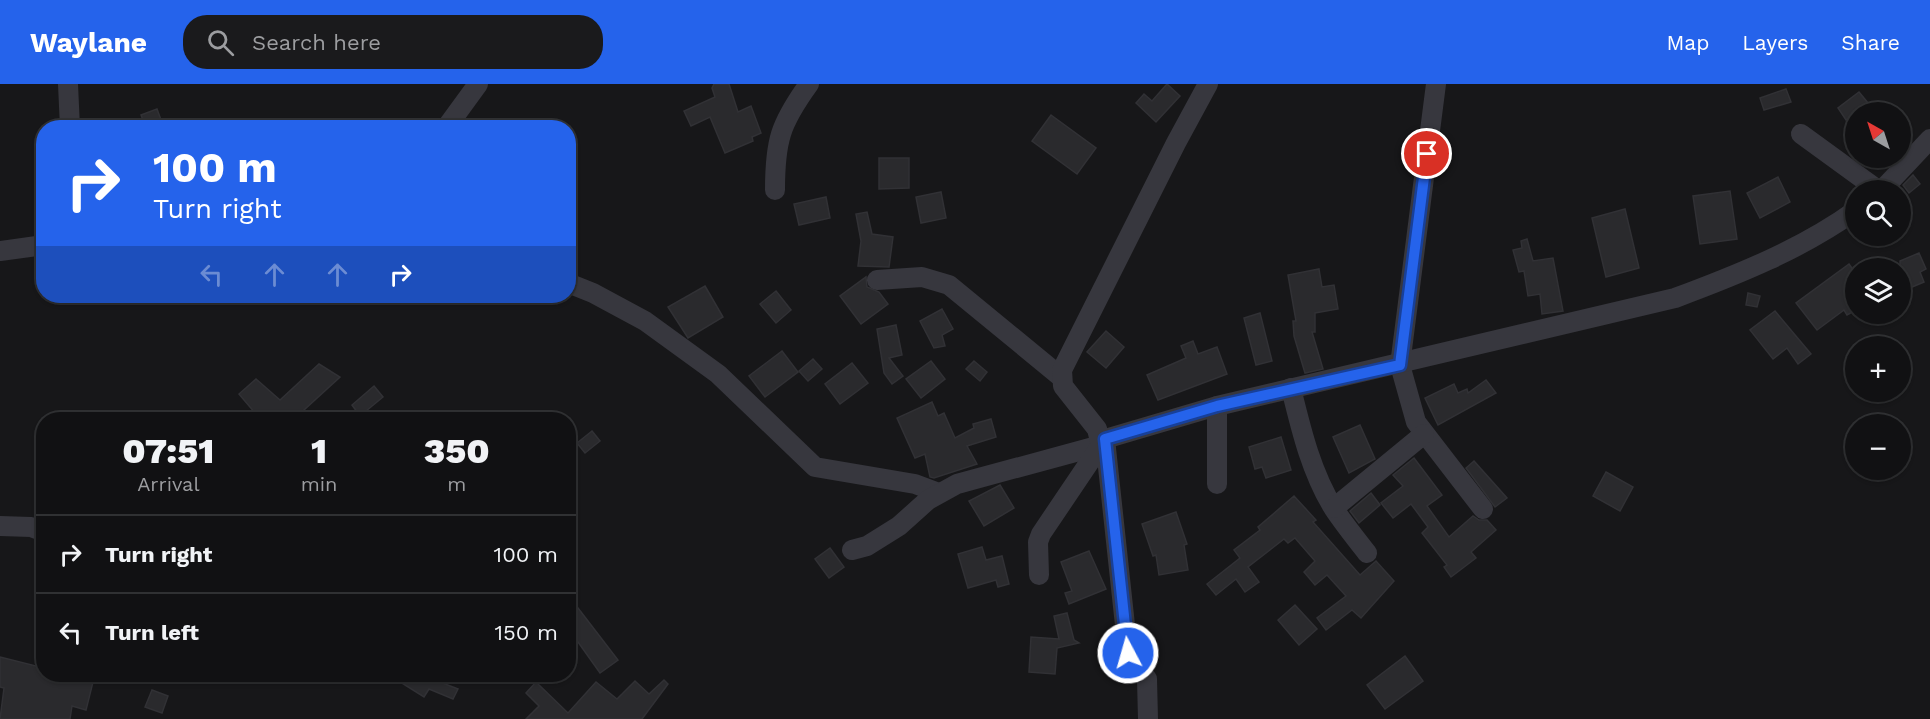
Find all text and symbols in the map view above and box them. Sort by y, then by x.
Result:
search box [183,15,603,69]
text: Waylane [30,26,147,59]
icon: search [204,26,237,59]
text: Search here [252,30,381,55]
text: Map [1666,30,1709,55]
text: Layers [1742,30,1808,55]
text: Share [1841,30,1900,55]
north arrow [1845,102,1911,168]
map controls [1845,102,1911,480]
pin [1401,128,1452,179]
icon: arrive [1410,137,1443,170]
text: 100 m [153,143,277,192]
icon: right [54,144,132,222]
button: search [1845,180,1911,246]
text: Turn right [153,193,282,225]
icon: left [195,258,228,291]
icon: ahead [258,258,291,291]
icon: ahead [321,258,354,291]
icon: right [384,258,417,291]
button: layers [1845,258,1911,324]
button: + [1845,336,1911,402]
button: − [1845,414,1911,480]
text: 07:51 [122,430,214,472]
text: 1 [311,430,327,472]
text: 350 [424,430,490,472]
text: Arrival [137,472,200,496]
text: min [301,472,337,496]
text: m [447,472,466,496]
icon: right [54,538,87,571]
text: Turn right [105,542,212,567]
text: 100 m [494,542,558,567]
icon: left [54,616,87,649]
text: Turn left [105,620,199,645]
text: 150 m [494,620,558,645]
position arrow [1096,621,1160,685]

